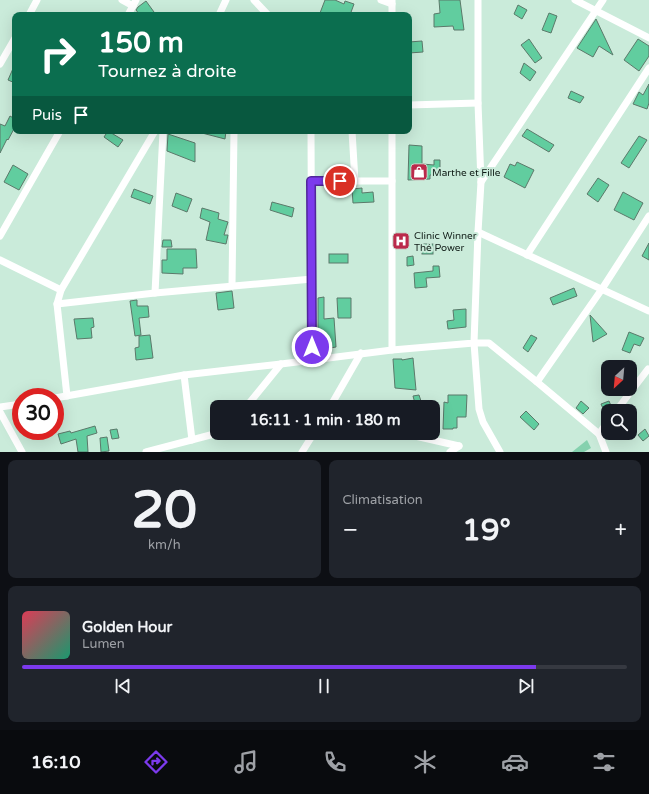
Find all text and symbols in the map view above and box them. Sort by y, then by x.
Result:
text: 150 m [98,26,184,60]
icon: right [32,28,84,80]
text: Tournez à droite [98,60,237,82]
icon: arrive [70,104,92,126]
text: Puis [32,106,62,124]
shop icon: Marthe et Fille [409,162,429,182]
pin [323,164,357,198]
place label: Marthe et Fille [432,167,501,179]
icon: arrive [329,170,351,192]
place label: Clinic Winner Thé Power [414,230,477,254]
hospital icon: Clinic Winner Thé Power [391,231,411,251]
position arrow [291,326,333,368]
north arrow [601,360,637,396]
map controls [601,360,637,440]
speed limit sign: 30 [12,388,64,440]
button: search [601,404,637,440]
text: 16:11 · 1 min · 180 m [250,411,400,429]
text: 20 [132,479,197,542]
text: Climatisation [343,492,423,508]
text: 19° [462,512,511,549]
text: − [343,517,358,543]
text: + [615,517,627,543]
text: km/h [148,537,181,553]
text: Golden Hour [82,618,172,636]
text: Lumen [82,636,125,652]
icon: previous [112,675,134,697]
icon: pause [313,675,335,697]
icon: next [515,675,537,697]
icon: directions [142,748,170,776]
icon: music [232,748,260,776]
icon: phone [321,748,349,776]
icon: climate [411,748,439,776]
icon: car [501,748,529,776]
icon: filters [590,748,618,776]
text: 16:10 [31,751,81,773]

